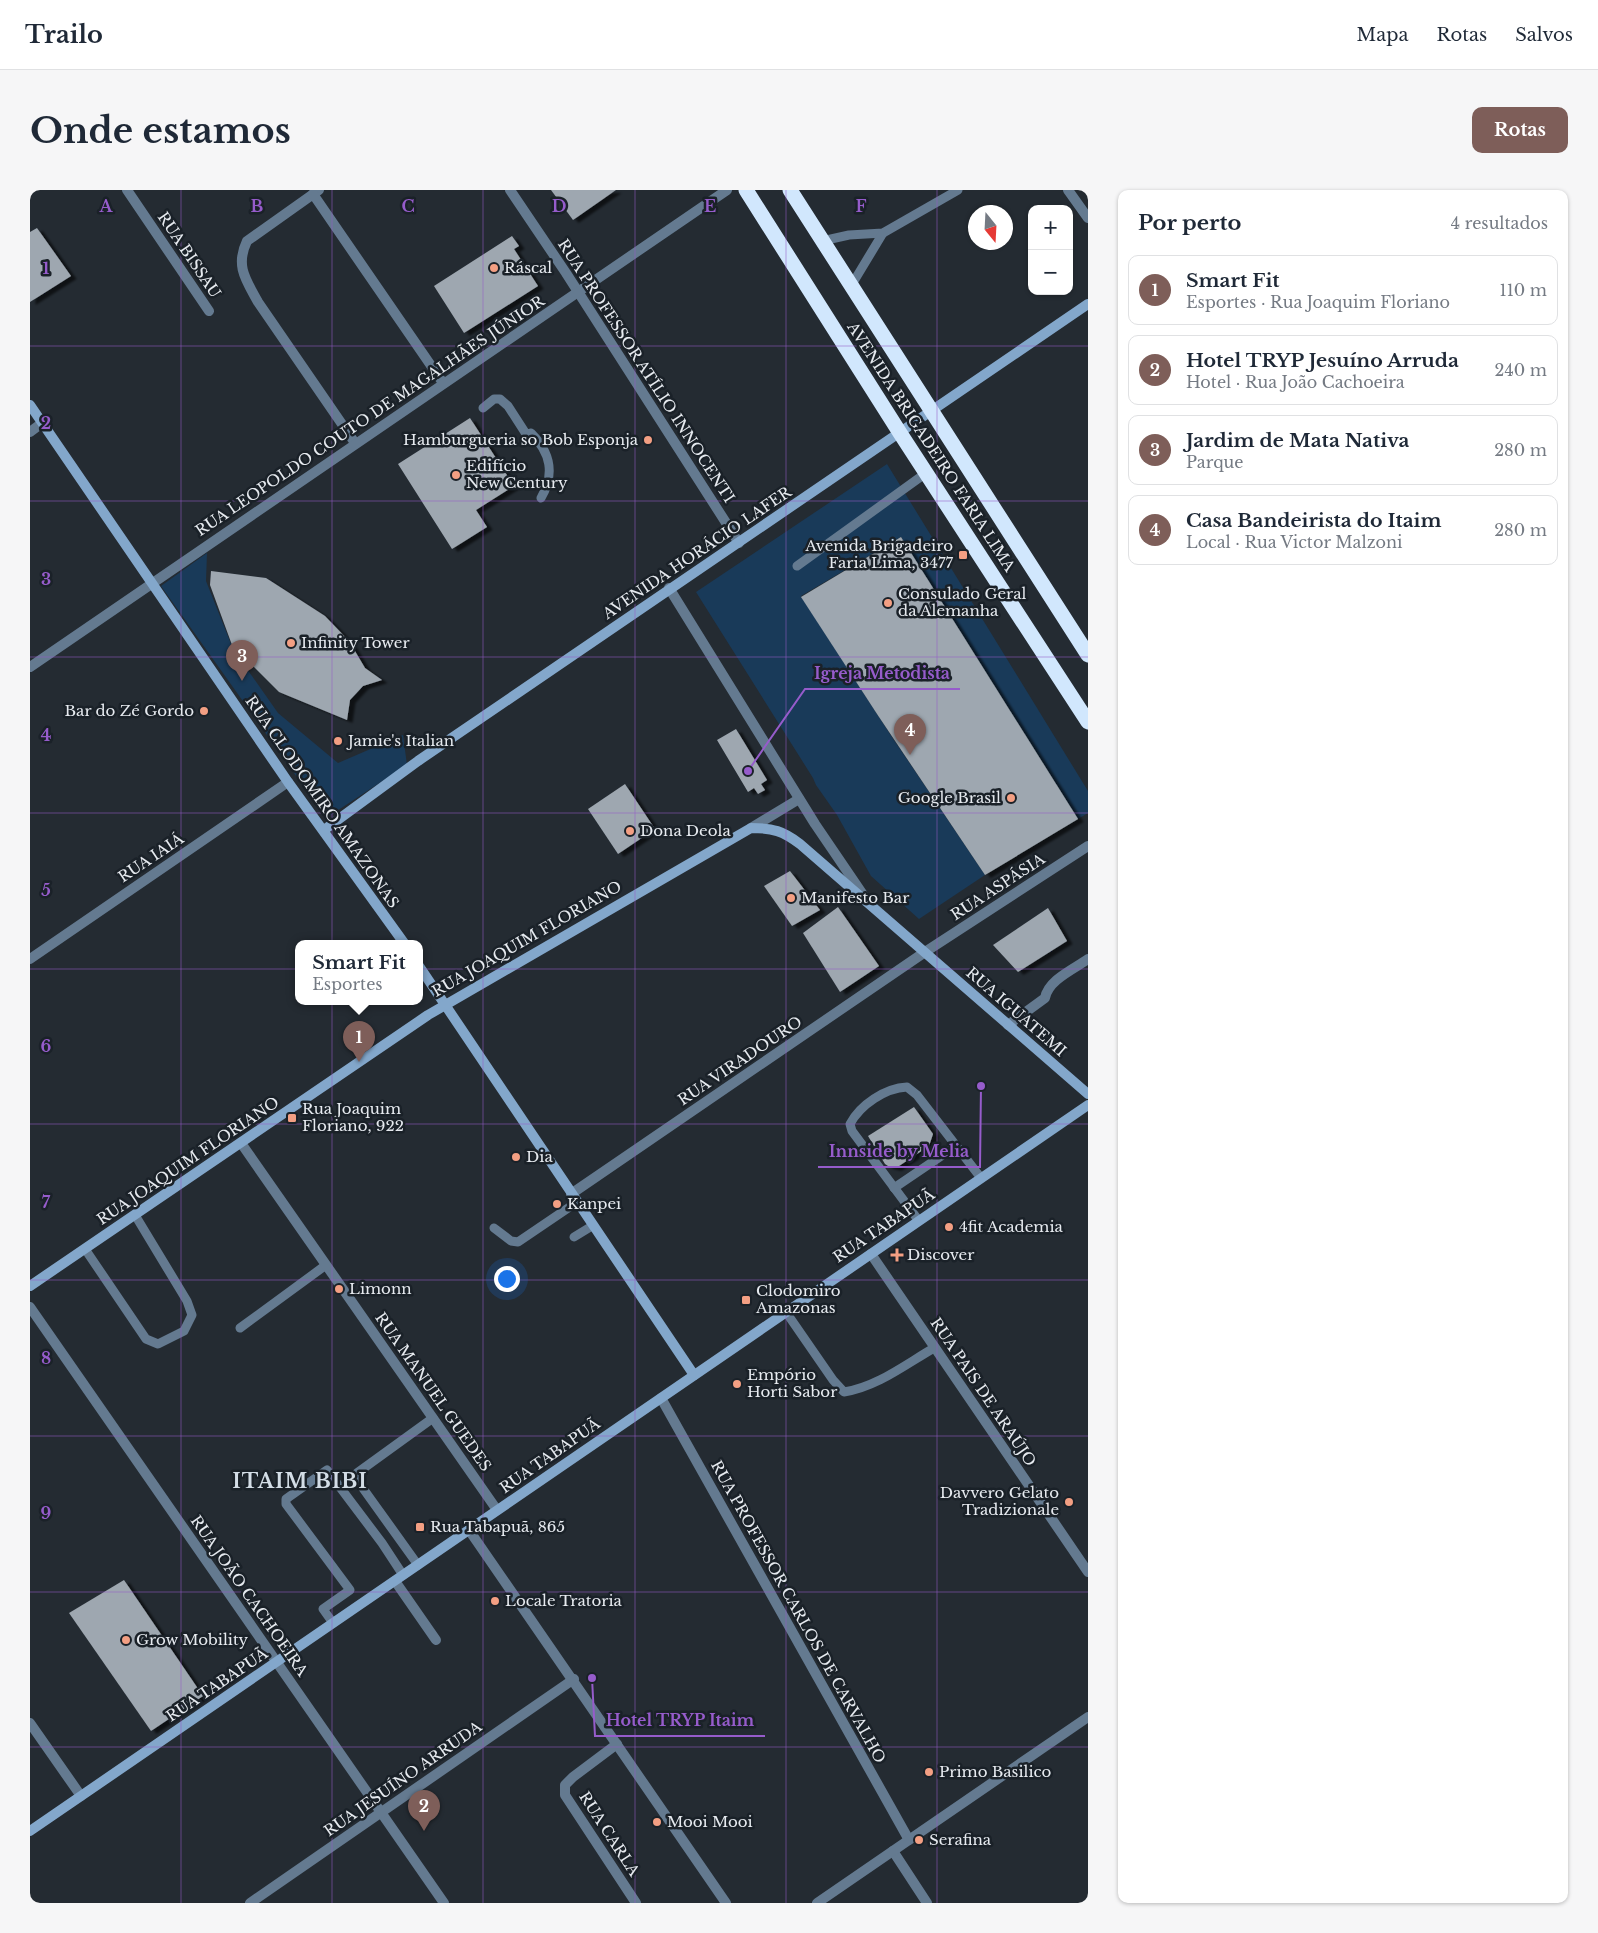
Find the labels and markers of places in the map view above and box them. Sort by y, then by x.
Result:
place label: Ráscal [504,258,552,277]
marker: Ráscal [488,262,500,274]
place label: Hamburgueria so Bob Esponja [403,430,639,449]
marker: Hamburgueria so Bob Esponja [642,434,654,446]
place label: Edifício New Century [466,456,568,492]
marker: Edifício New Century [450,469,462,481]
place label: Avenida Brigadeiro Faria Lima, 3477 [804,536,953,572]
marker: Avenida Brigadeiro Faria Lima, 3477 [957,549,969,561]
place label: Consulado Geral da Alemanha [898,584,1027,620]
marker: Consulado Geral da Alemanha [882,597,894,609]
place label: Infinity Tower [301,633,410,652]
marker: Infinity Tower [285,637,297,649]
pin: 3 [226,640,258,681]
callout: Igreja Metodista [805,658,960,689]
place label: Bar do Zé Gordo [65,701,194,720]
marker: Bar do Zé Gordo [198,705,210,717]
pin: 4 [894,714,926,755]
place label: Jamie's Italian [346,731,454,750]
marker: Jamie's Italian [332,735,344,747]
place label: Google Brasil [898,788,1001,807]
marker: Google Brasil [1005,792,1017,804]
place label: Dona Deola [640,821,731,840]
marker: Dona Deola [624,825,636,837]
place label: Manifesto Bar [801,888,910,907]
marker: Manifesto Bar [785,892,797,904]
pin: 1 [343,1021,375,1062]
place label: Rua Joaquim Floriano, 922 [302,1099,404,1135]
marker: Rua Joaquim Floriano, 922 [286,1112,298,1124]
callout: Innside by Melia [818,1136,980,1167]
place label: Dia [526,1147,553,1166]
marker: Dia [510,1151,522,1163]
place label: Kanpei [567,1194,621,1213]
marker: Kanpei [551,1198,563,1210]
place label: 4fit Academia [959,1217,1064,1236]
marker: 4fit Academia [943,1221,955,1233]
place label: Discover [907,1245,975,1264]
marker: Discover [891,1249,903,1261]
place label: Limonn [349,1279,412,1298]
place label: Clodomiro Amazonas [755,1281,841,1317]
marker: Limonn [333,1283,345,1295]
marker: Clodomiro Amazonas [740,1294,752,1306]
place label: Empório Horti Sabor [747,1365,838,1401]
marker: Empório Horti Sabor [731,1378,743,1390]
place label: Davvero Gelato Tradizionale [940,1483,1059,1519]
marker: Davvero Gelato Tradizionale [1063,1496,1075,1508]
place label: Rua Tabapuã, 865 [430,1517,565,1536]
marker: Rua Tabapuã, 865 [414,1521,426,1533]
place label: Locale Tratoria [505,1591,623,1610]
marker: Locale Tratoria [489,1595,501,1607]
place label: Grow Mobility [136,1630,249,1649]
marker: Grow Mobility [120,1634,132,1646]
callout: Hotel TRYP Itaim [595,1705,765,1736]
place label: Primo Basilico [939,1762,1052,1781]
marker: Primo Basilico [923,1766,935,1778]
pin: 2 [408,1790,440,1831]
place label: Mooi Mooi [667,1812,753,1831]
marker: Mooi Mooi [651,1816,663,1828]
place label: Serafina [929,1830,992,1849]
marker: Serafina [913,1834,925,1846]

